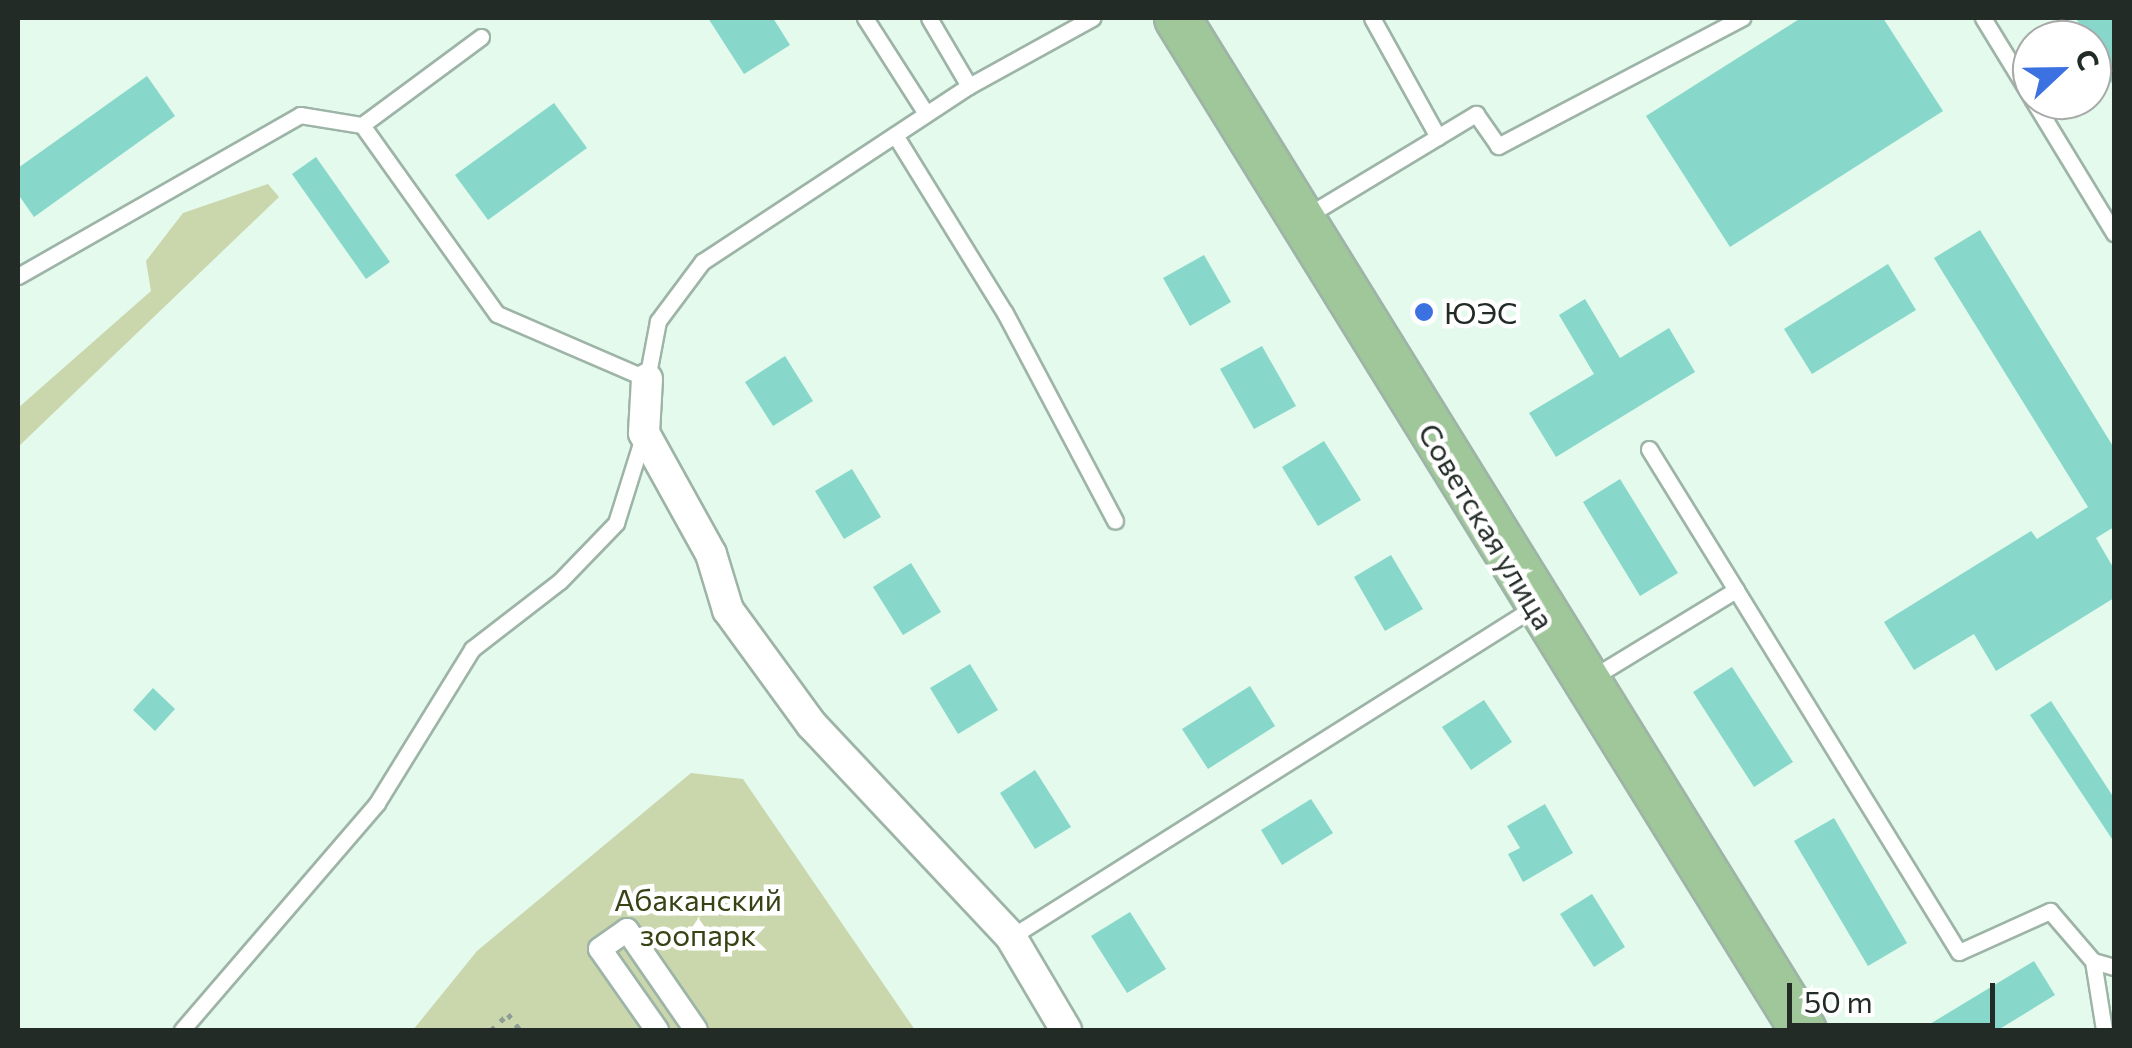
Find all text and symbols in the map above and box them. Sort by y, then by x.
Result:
north arrow [2012,20,2112,120]
text: С [2069,44,2107,75]
place label: ЮЭС [1444,294,1518,330]
marker: ЮЭС [1413,301,1435,323]
street label: Советская улица [1411,416,1563,636]
park label: Абаканский зоопарк [614,881,782,952]
scale bar [1792,963,2000,1025]
text: 50 m [1804,982,1873,1019]

